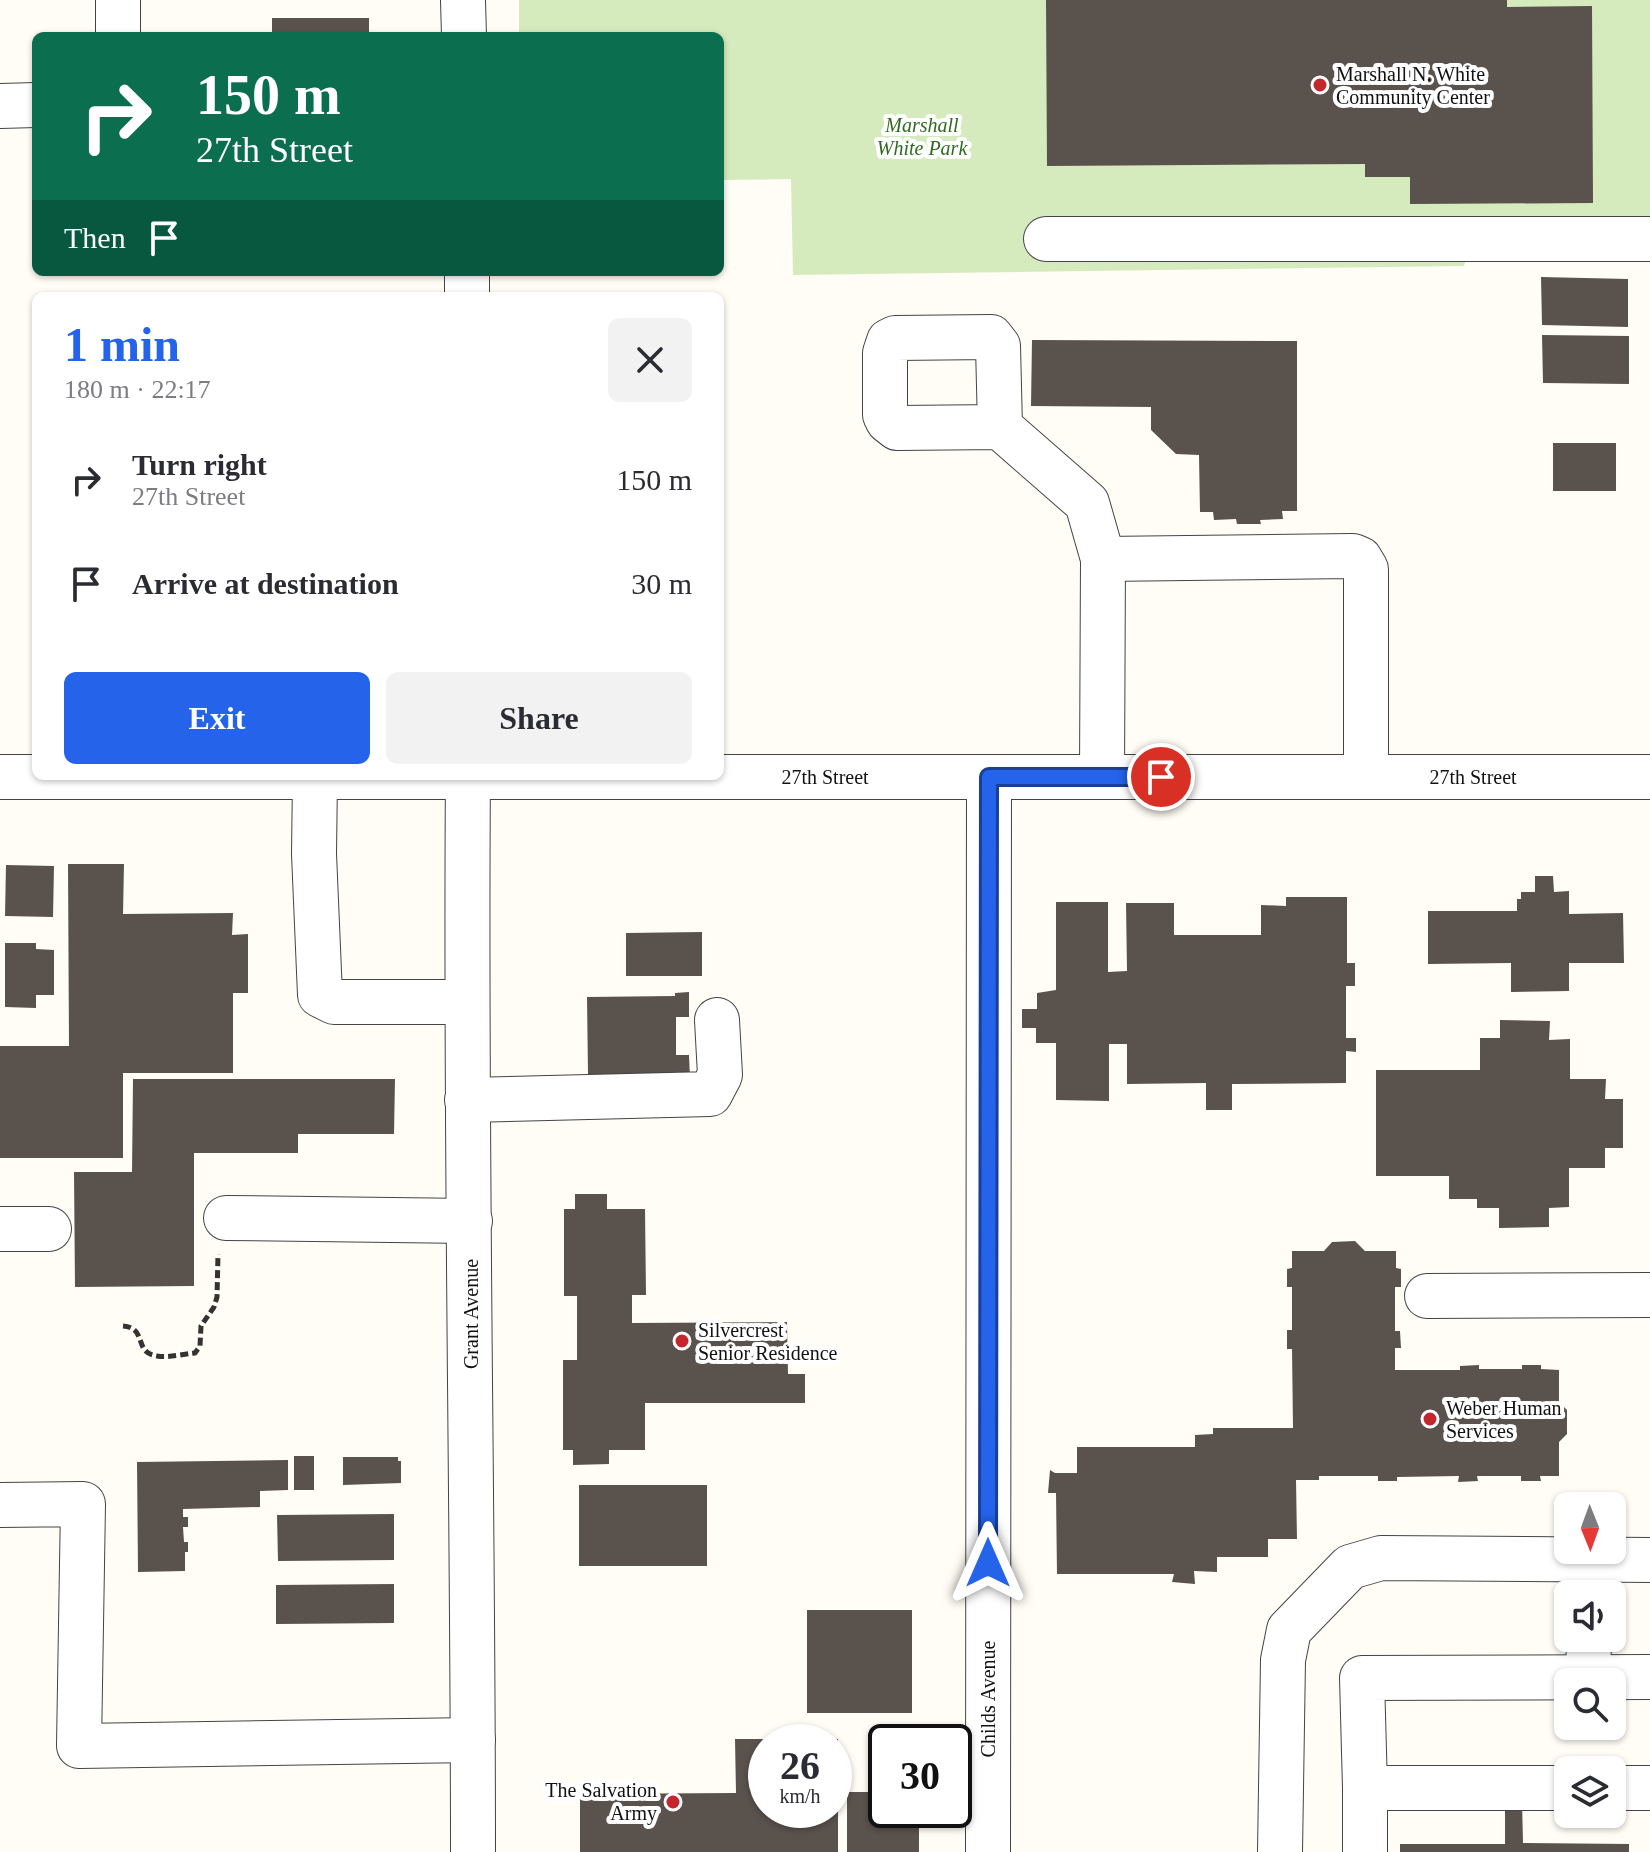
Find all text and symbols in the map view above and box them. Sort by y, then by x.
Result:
place label: Marshall N. White Community Center [1336,63,1490,109]
icon: right [64,64,168,168]
text: 150 m [196,64,341,126]
marker: Marshall N. White Community Center [1311,76,1329,94]
park label: Marshall White Park [877,114,968,159]
text: 27th Street [196,130,353,170]
icon: arrive [142,216,186,260]
text: Then [64,221,126,254]
text: 1 min [64,318,180,371]
button: close [608,318,692,402]
text: 180 m · 22:17 [64,375,211,404]
text: Turn right [132,448,267,481]
icon: right [64,458,108,502]
text: 150 m [616,463,692,496]
text: 27th Street [132,482,245,511]
icon: arrive [64,562,108,606]
text: Arrive at destination [132,567,399,600]
text: 30 m [631,567,692,600]
button: Exit [64,672,370,764]
button: Share [386,672,692,764]
pin [1127,743,1195,811]
icon: arrive [1139,755,1183,799]
street label: 27th Street [781,766,869,788]
street label: 27th Street [1429,766,1517,788]
street label: Grant Avenue [460,1259,482,1369]
place label: Silvercrest Senior Residence [698,1319,838,1364]
marker: Silvercrest Senior Residence [673,1332,691,1350]
place label: Weber Human Services [1446,1397,1562,1442]
marker: Weber Human Services [1421,1410,1439,1428]
north arrow [1554,1492,1626,1564]
map controls [1554,1492,1626,1828]
position arrow [946,1521,1030,1605]
button: sound [1554,1580,1626,1652]
street label: Childs Avenue [977,1640,999,1757]
button: search [1554,1668,1626,1740]
speed limit sign: 30 [868,1724,972,1828]
text: 26 [780,1743,820,1788]
button: layers [1554,1756,1626,1828]
place label: The Salvation Army [545,1779,657,1825]
text: km/h [779,1785,821,1807]
marker: The Salvation Army [664,1793,682,1811]

